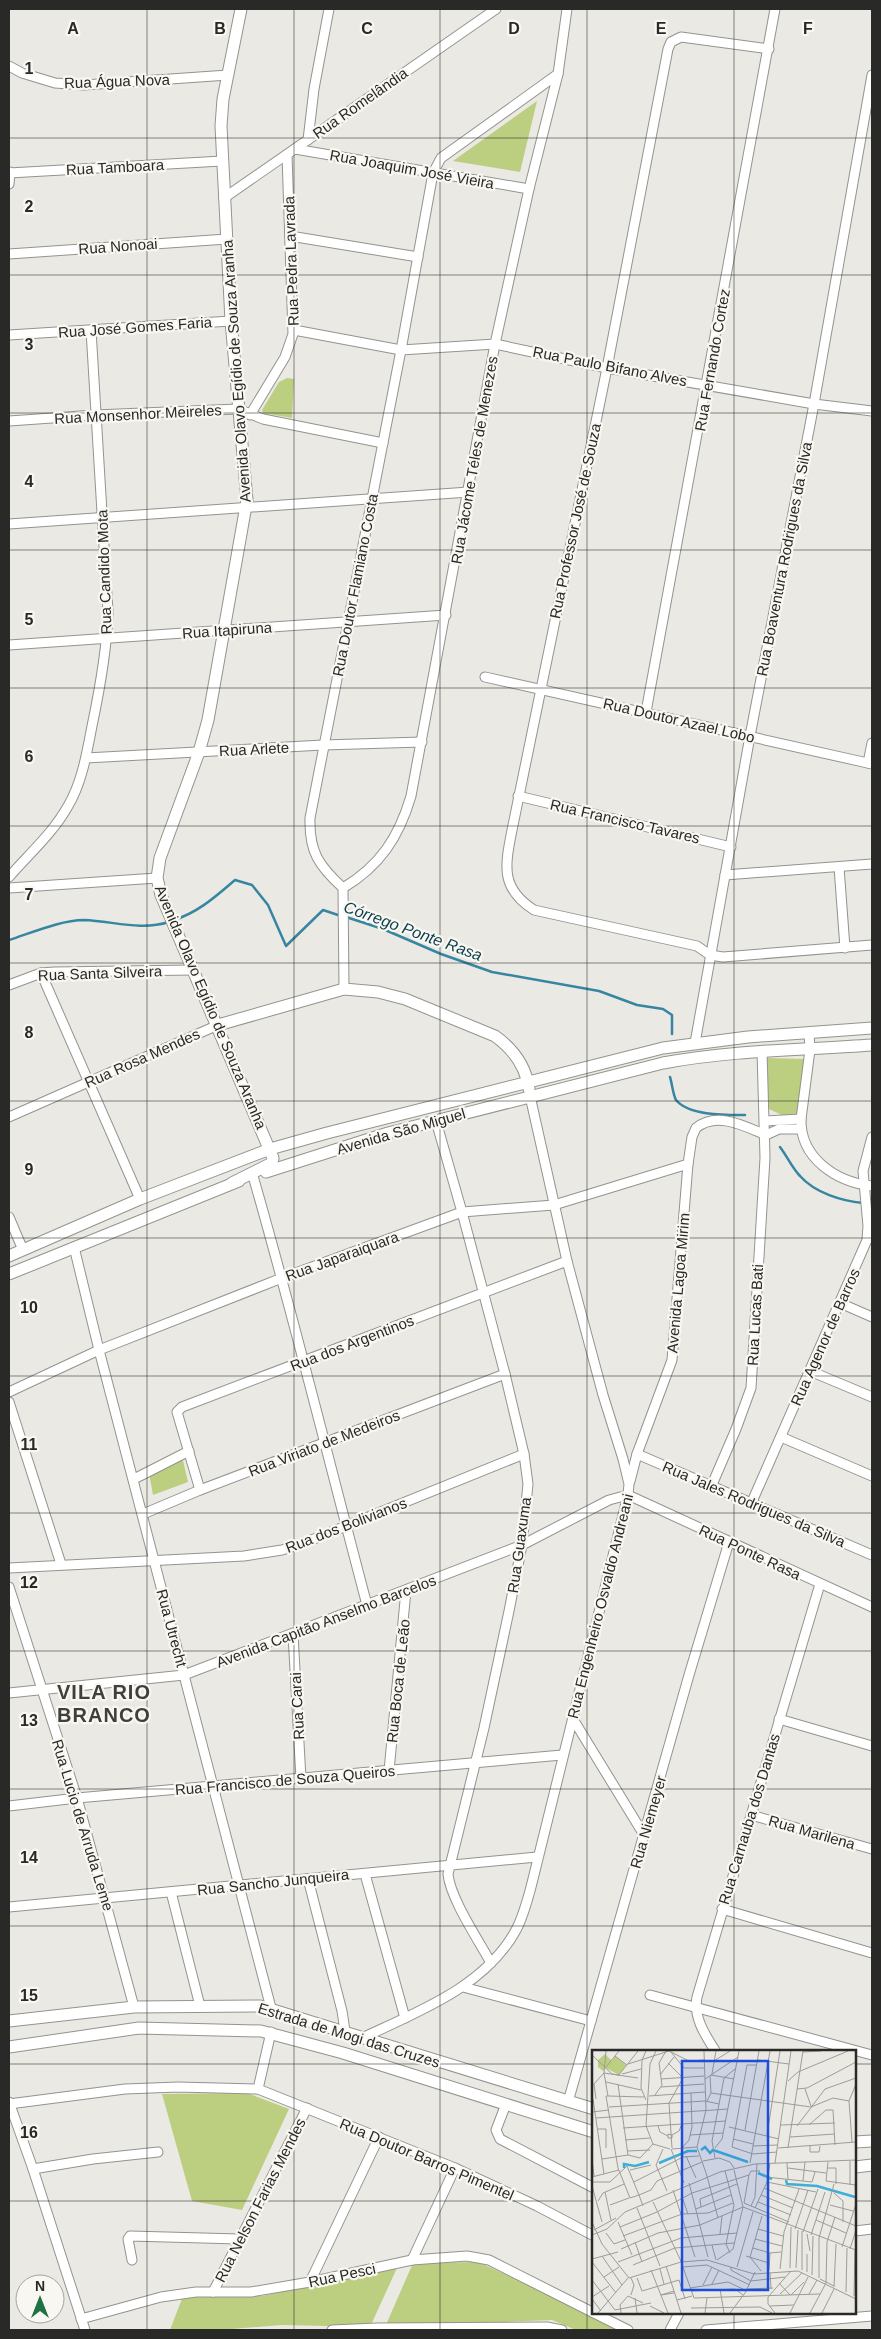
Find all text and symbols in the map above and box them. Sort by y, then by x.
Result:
text: A [67,20,79,37]
text: B [214,20,226,37]
text: C [361,20,373,37]
text: D [508,20,520,37]
text: E [656,20,667,37]
text: F [803,20,813,37]
text: 1 [25,60,34,77]
street label: Rua Romelândia [309,64,411,142]
street label: Rua Água Nova [64,71,171,91]
street label: Rua Joaquim José Vieira [329,146,496,192]
street label: Rua Tamboara [66,156,165,178]
street label: Rua Pedra Lavrada [280,195,302,326]
text: 2 [25,198,34,215]
street label: Rua Nonoai [78,235,158,257]
street label: Avenida Olavo Egídio de Souza Aranha [218,238,254,503]
street label: Rua Fernando Cortez [691,287,733,433]
street label: Rua José Gomes Faria [57,313,213,341]
text: 3 [25,336,34,353]
street label: Rua Paulo Bifano Alves [531,343,689,389]
street label: Rua Jácome Téles de Menezes [447,355,501,565]
street label: Rua Monsenhor Meireles [54,401,222,427]
street label: Rua Professor José de Souza [546,421,604,620]
street label: Rua Boaventura Rodrigues da Silva [753,440,815,678]
text: 4 [25,473,34,490]
street label: Rua Doutor Flamiano Costa [329,491,381,678]
street label: Rua Candido Mota [93,509,115,635]
text: 5 [25,611,34,628]
street label: Rua Itapiruna [181,618,273,642]
street label: Rua Doutor Azael Lobo [602,694,756,746]
street label: Rua Arlete [219,739,289,759]
text: 6 [25,748,34,765]
street label: Rua Francisco Tavares [548,795,702,847]
street label: Avenida Olavo Egídio de Souza Aranha [152,883,271,1132]
text: 7 [25,886,34,903]
water label: Córrego Ponte Rasa [342,898,485,964]
street label: Rua Santa Silveira [38,962,163,984]
text: 8 [25,1024,34,1041]
street label: Rua Rosa Mendes [82,1025,202,1091]
street label: Avenida São Miguel [335,1104,467,1158]
text: 9 [25,1161,34,1178]
street label: Avenida Lagoa Mirim [663,1212,693,1354]
street label: Rua Japaraiquara [283,1227,402,1284]
street label: Rua Lucas Bati [744,1264,766,1366]
street label: Rua Agenor de Barros [787,1266,863,1408]
text: 10 [20,1299,38,1316]
street label: Rua dos Argentinos [288,1312,416,1374]
street label: Rua Viriato de Medeiros [246,1406,402,1480]
text: 11 [21,1436,38,1453]
street label: Rua Jales Rodrigues da Silva [660,1458,848,1551]
street label: Rua Engenheiro Osvaldo Andreani [564,1492,636,1720]
street label: Rua dos Bolivianos [283,1494,409,1556]
street label: Rua Guaxuma [504,1495,534,1594]
street label: Rua Ponte Rasa [697,1521,804,1583]
street label: Avenida Capitão Anselmo Barcelos [214,1571,438,1671]
text: 12 [20,1574,38,1591]
street label: Rua Utrecht [153,1587,191,1670]
street label: Rua Boca de Leão [383,1618,413,1744]
street label: Rua Carai [287,1672,307,1740]
district label: VILA RIO BRANCO [57,1681,151,1726]
text: 13 [20,1712,38,1729]
street label: Rua Carnauba dos Dantas [715,1732,783,1906]
street label: Rua Lucio de Arruda Leme [49,1737,117,1913]
street label: Rua Francisco de Souza Queiros [174,1762,396,1798]
street label: Rua Niemeyer [627,1774,669,1870]
street label: Rua Marilena [767,1812,858,1853]
text: 14 [20,1849,38,1866]
street label: Rua Sancho Junqueira [196,1866,350,1898]
text: 15 [20,1987,38,2004]
street label: Estrada de Mogi das Cruzes [256,1999,442,2071]
inset map [592,2050,856,2314]
street label: Rua Nelson Farias Mendes [211,2115,309,2285]
street label: Rua Doutor Barros Pimentel [337,2115,517,2203]
text: 16 [20,2124,38,2141]
street label: Rua Pesci [307,2260,377,2290]
north arrow [15,2274,65,2324]
text: N [35,2278,45,2294]

